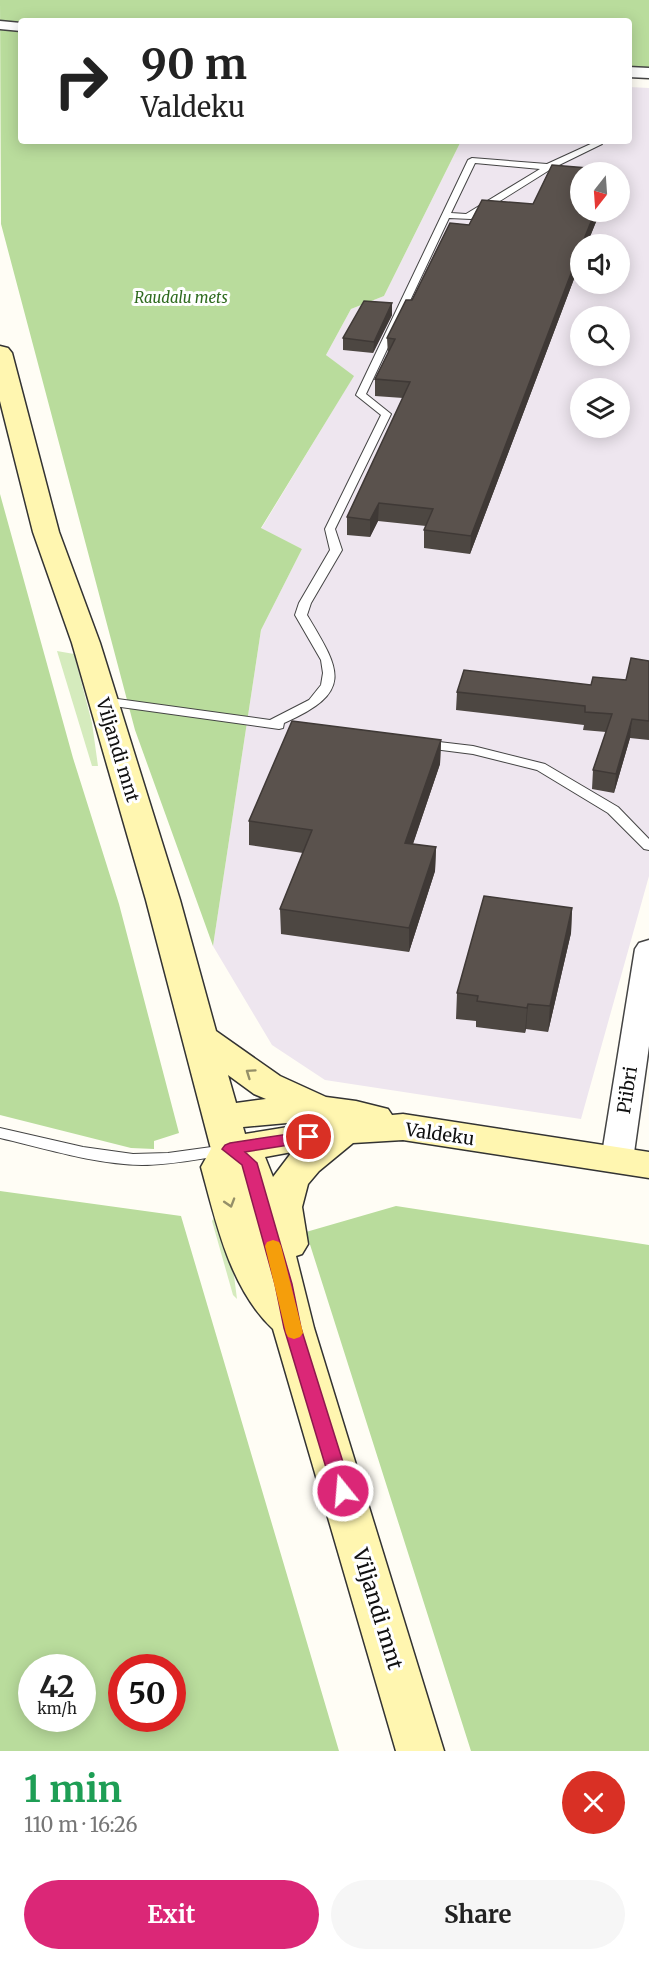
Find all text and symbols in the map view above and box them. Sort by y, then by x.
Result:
text: 90 m [141,38,247,90]
icon: right [42,42,120,120]
text: Valdeku [141,90,245,124]
north arrow [570,162,630,222]
map controls [570,162,630,438]
button: sound [570,234,630,294]
park label: Raudalu mets [134,288,228,307]
button: search [570,306,630,366]
button: layers [570,378,630,438]
street label: Viljandi mnt [91,694,145,805]
street label: Piibri [612,1065,642,1115]
one-way arrow [246,1069,256,1081]
pin [283,1111,334,1162]
street label: Valdeku [403,1118,476,1150]
icon: arrive [292,1120,325,1153]
one-way arrow [223,1197,235,1208]
position arrow [311,1459,375,1523]
street label: Viljandi mnt [346,1544,409,1673]
speed limit sign: 50 [108,1654,186,1732]
text: 42 [39,1667,75,1705]
text: km/h [37,1699,77,1718]
text: 1 min [24,1767,122,1812]
button: close [562,1771,625,1834]
text: 110 m · 16:26 [24,1812,138,1837]
button: Exit [24,1880,319,1949]
button: Share [331,1880,625,1949]

